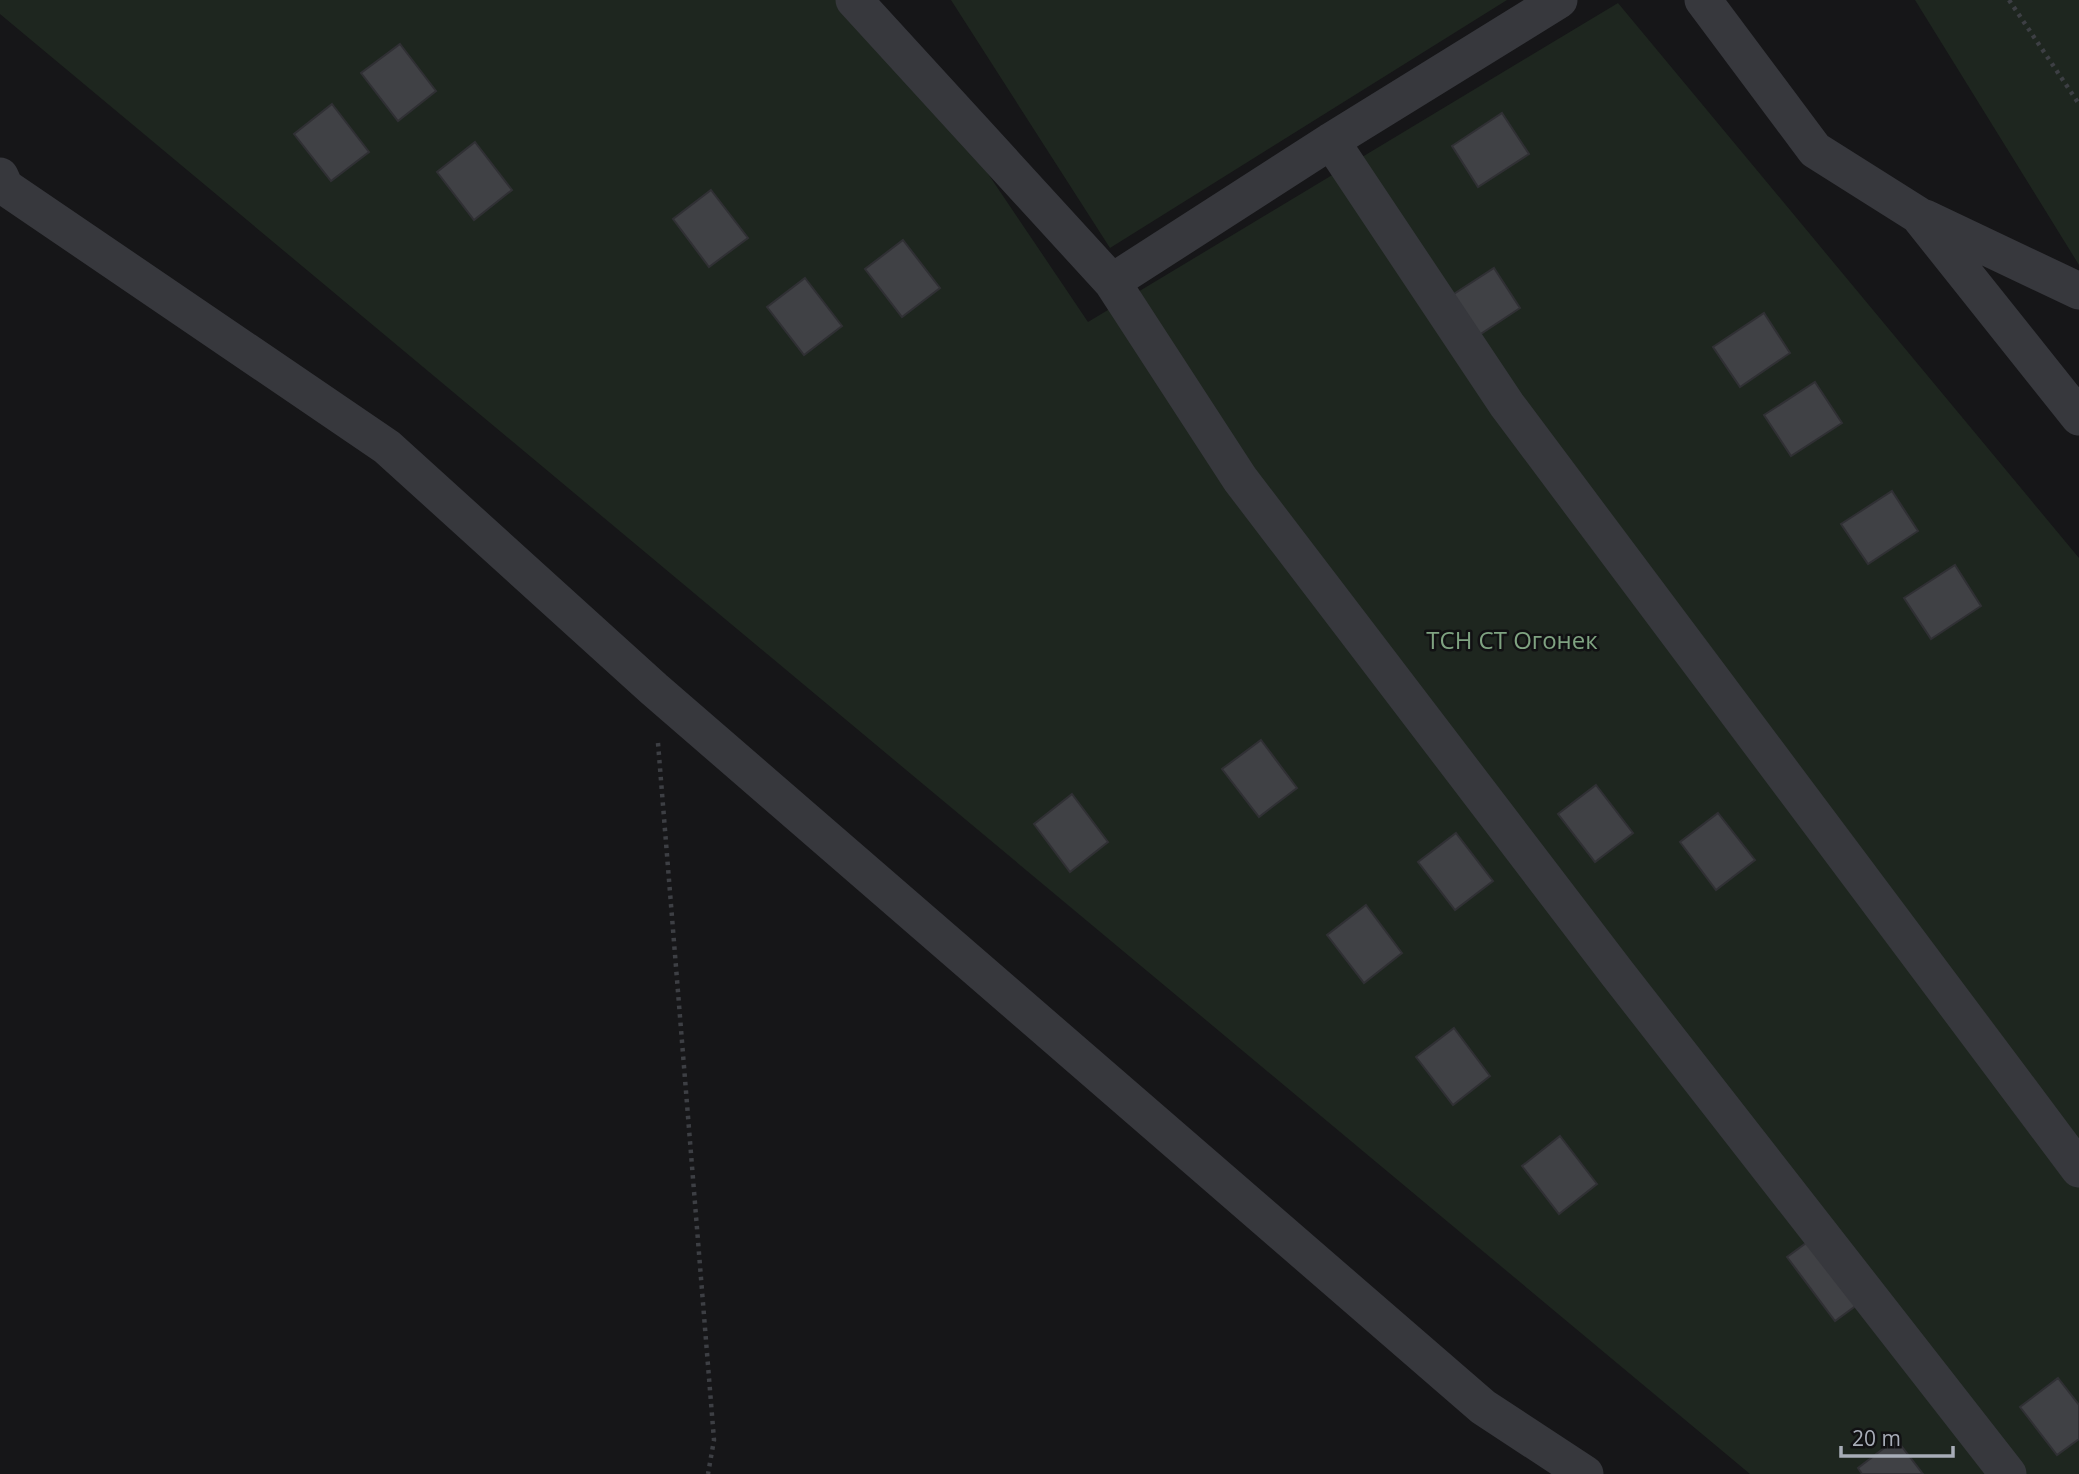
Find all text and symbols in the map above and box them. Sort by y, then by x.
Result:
park label: ТСН СТ Огонек [1426,623,1598,656]
scale bar [1841,1414,1953,1458]
text: 20 m [1852,1424,1901,1452]

